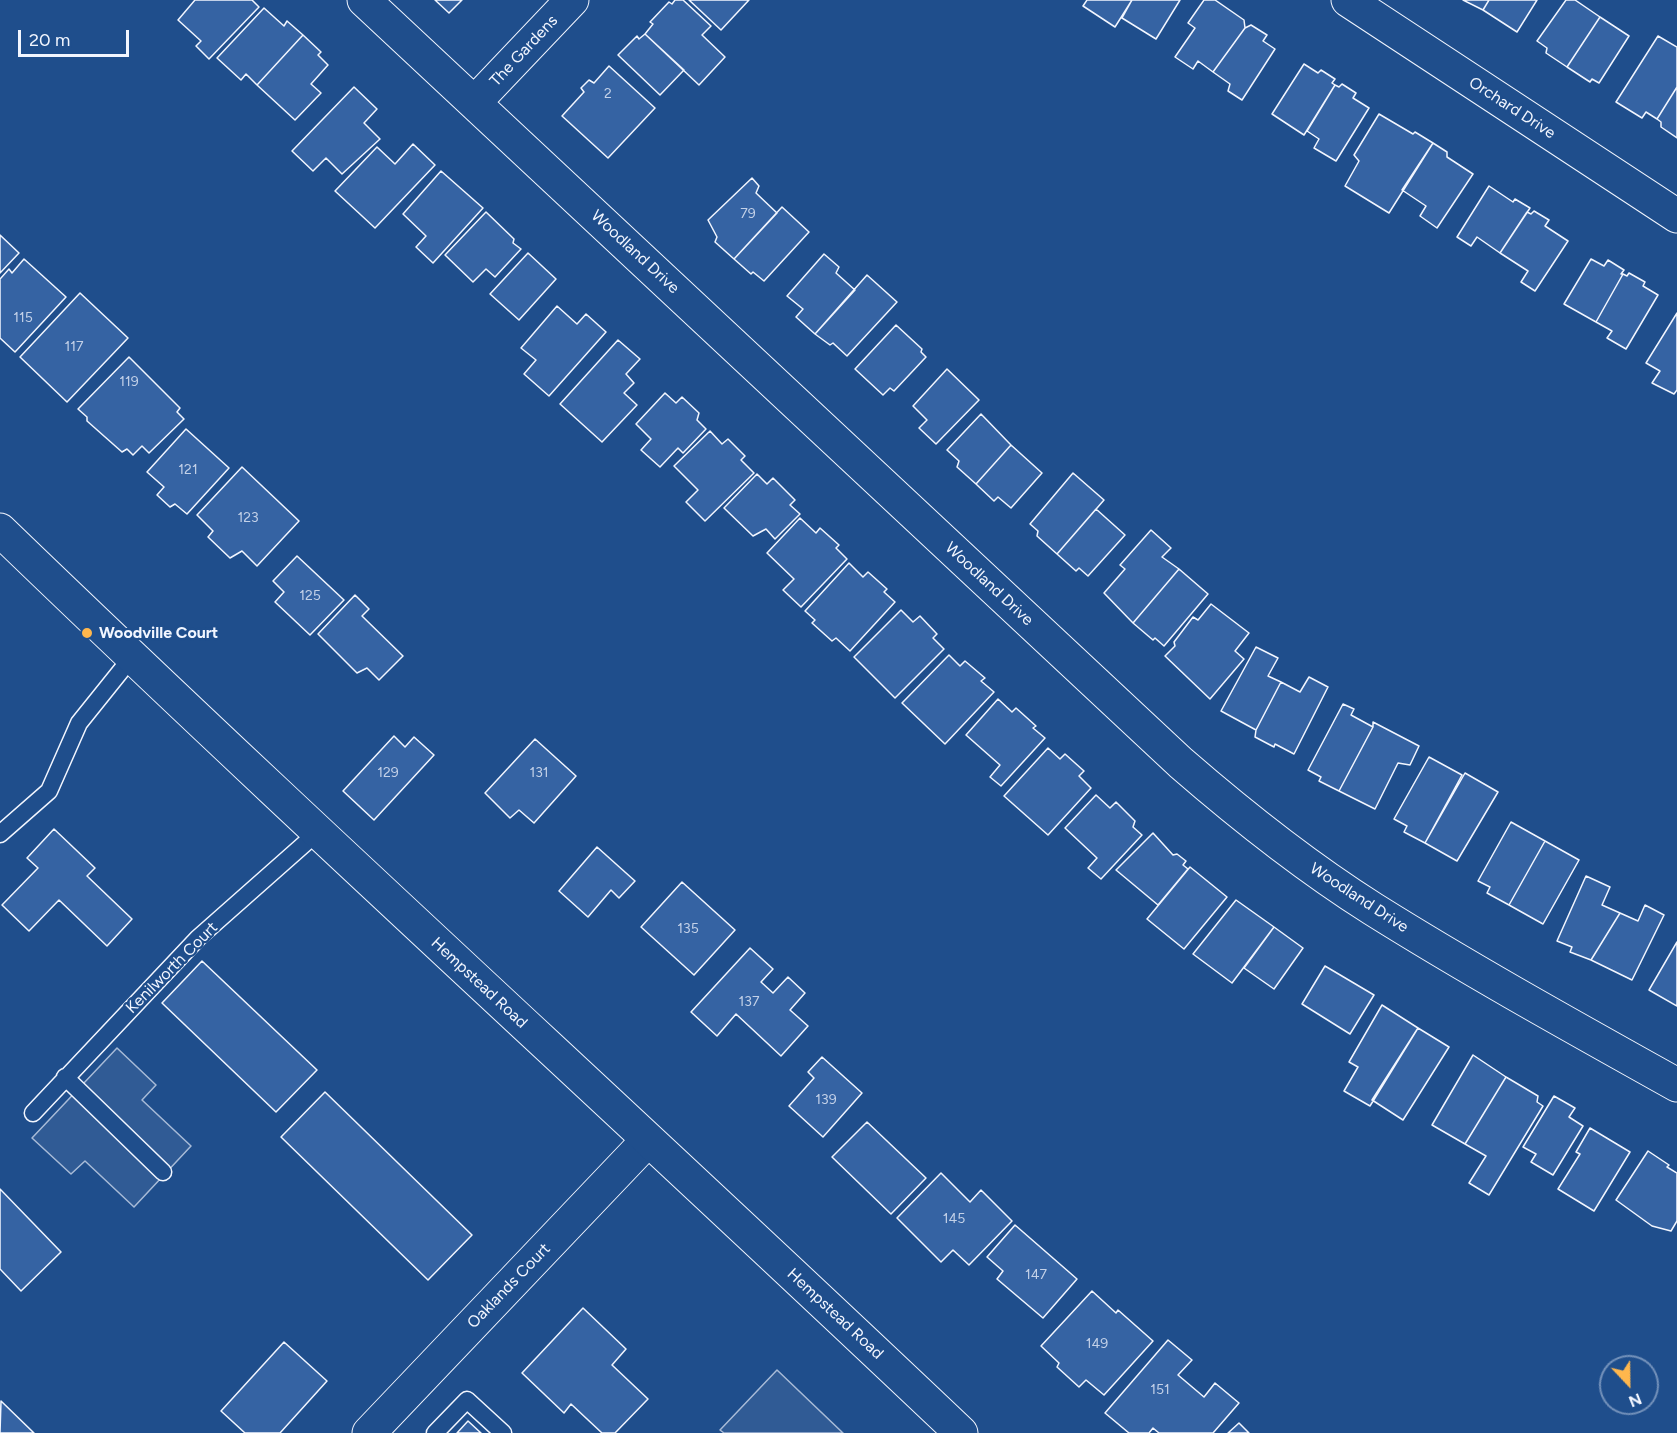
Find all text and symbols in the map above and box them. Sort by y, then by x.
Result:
street label: The Gardens [486,11,562,91]
scale bar [21,18,132,56]
text: 20 m [29,29,70,51]
street label: Orchard Drive [1465,73,1559,143]
house number: 2 [604,86,612,102]
street label: Woodland Drive [587,206,683,298]
house number: 79 [740,206,756,222]
house number: 115 [13,310,33,326]
house number: 117 [64,339,84,355]
house number: 119 [119,374,139,390]
house number: 121 [178,462,198,478]
house number: 123 [237,510,259,526]
street label: Woodland Drive [941,538,1037,630]
house number: 125 [299,588,321,604]
place label: Woodville Court [99,623,218,643]
marker: Woodville Court [80,626,94,640]
house number: 129 [377,765,399,781]
house number: 131 [529,765,549,781]
street label: Woodland Drive [1306,859,1412,937]
street label: Kenilworth Court [122,918,222,1018]
house number: 135 [677,921,699,937]
street label: Hempstead Road [427,934,531,1032]
house number: 137 [739,994,759,1010]
house number: 139 [815,1092,837,1108]
house number: 145 [943,1211,965,1227]
street label: Oaklands Court [464,1239,554,1333]
street label: Hempstead Road [783,1265,887,1363]
house number: 147 [1025,1267,1047,1283]
house number: 149 [1086,1336,1108,1352]
north arrow [1599,1355,1659,1415]
house number: 151 [1150,1382,1170,1398]
text: N [1626,1389,1644,1411]

